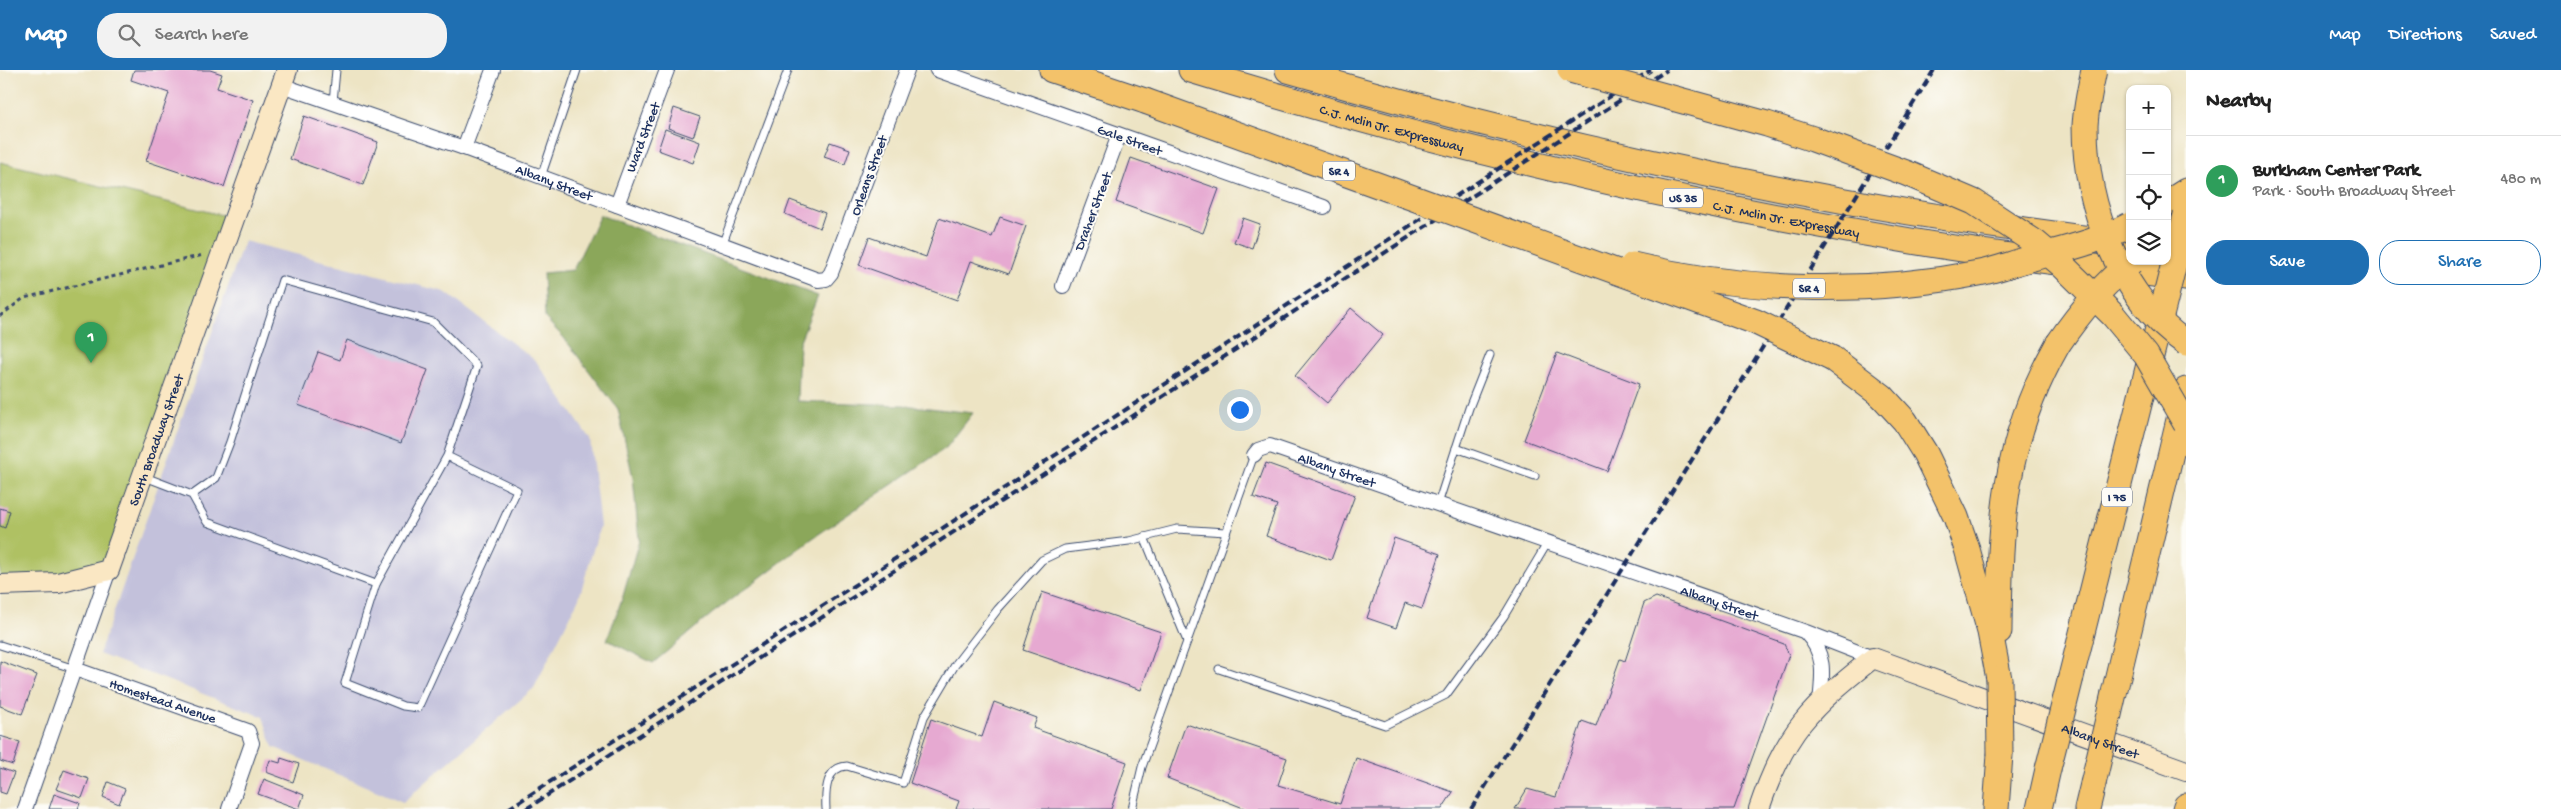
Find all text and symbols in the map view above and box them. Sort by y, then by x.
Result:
search box [97,13,447,58]
text: Map [25,21,67,50]
icon: search [115,21,143,49]
text: Search here [155,24,248,47]
text: Map [2329,25,2361,46]
text: Directions [2389,25,2462,46]
text: Saved [2490,25,2536,46]
map controls [2126,85,2171,265]
button: + [2126,85,2171,130]
text: Nearby [2206,90,2271,115]
street label: Ward Street [623,99,666,175]
street label: C.J. Mclin Jr. Expressway [1317,102,1465,157]
street label: Gale Street [1094,122,1165,161]
button: − [2126,130,2171,175]
street label: Orleans Street [848,132,893,218]
text: Burkham Center Park [2253,160,2420,183]
street label: Albany Street [513,162,596,207]
road number: SR 4 [1323,162,1355,180]
street label: Draher Street [1071,169,1117,254]
text: 1 [2219,171,2225,190]
text: 480 m [2500,171,2541,190]
button: locate [2126,175,2171,220]
text: Park · South Broadway Street [2253,183,2454,202]
road number: US 35 [1663,189,1703,208]
street label: C.J. Mclin Jr. Expressway [1711,198,1861,243]
button: layers [2126,220,2171,265]
button: Save [2206,240,2369,285]
button: Share [2379,240,2541,285]
road number: SR 4 [1793,278,1825,298]
pin: 1 [75,322,107,363]
street label: South Broadway Street [127,371,189,509]
your location [1227,397,1253,423]
street label: Albany Street [1295,450,1378,493]
road number: I 75 [2102,488,2132,507]
street label: Albany Street [1678,583,1761,626]
street label: Homestead Avenue [107,676,219,729]
street label: Albany Street [2059,721,2142,765]

